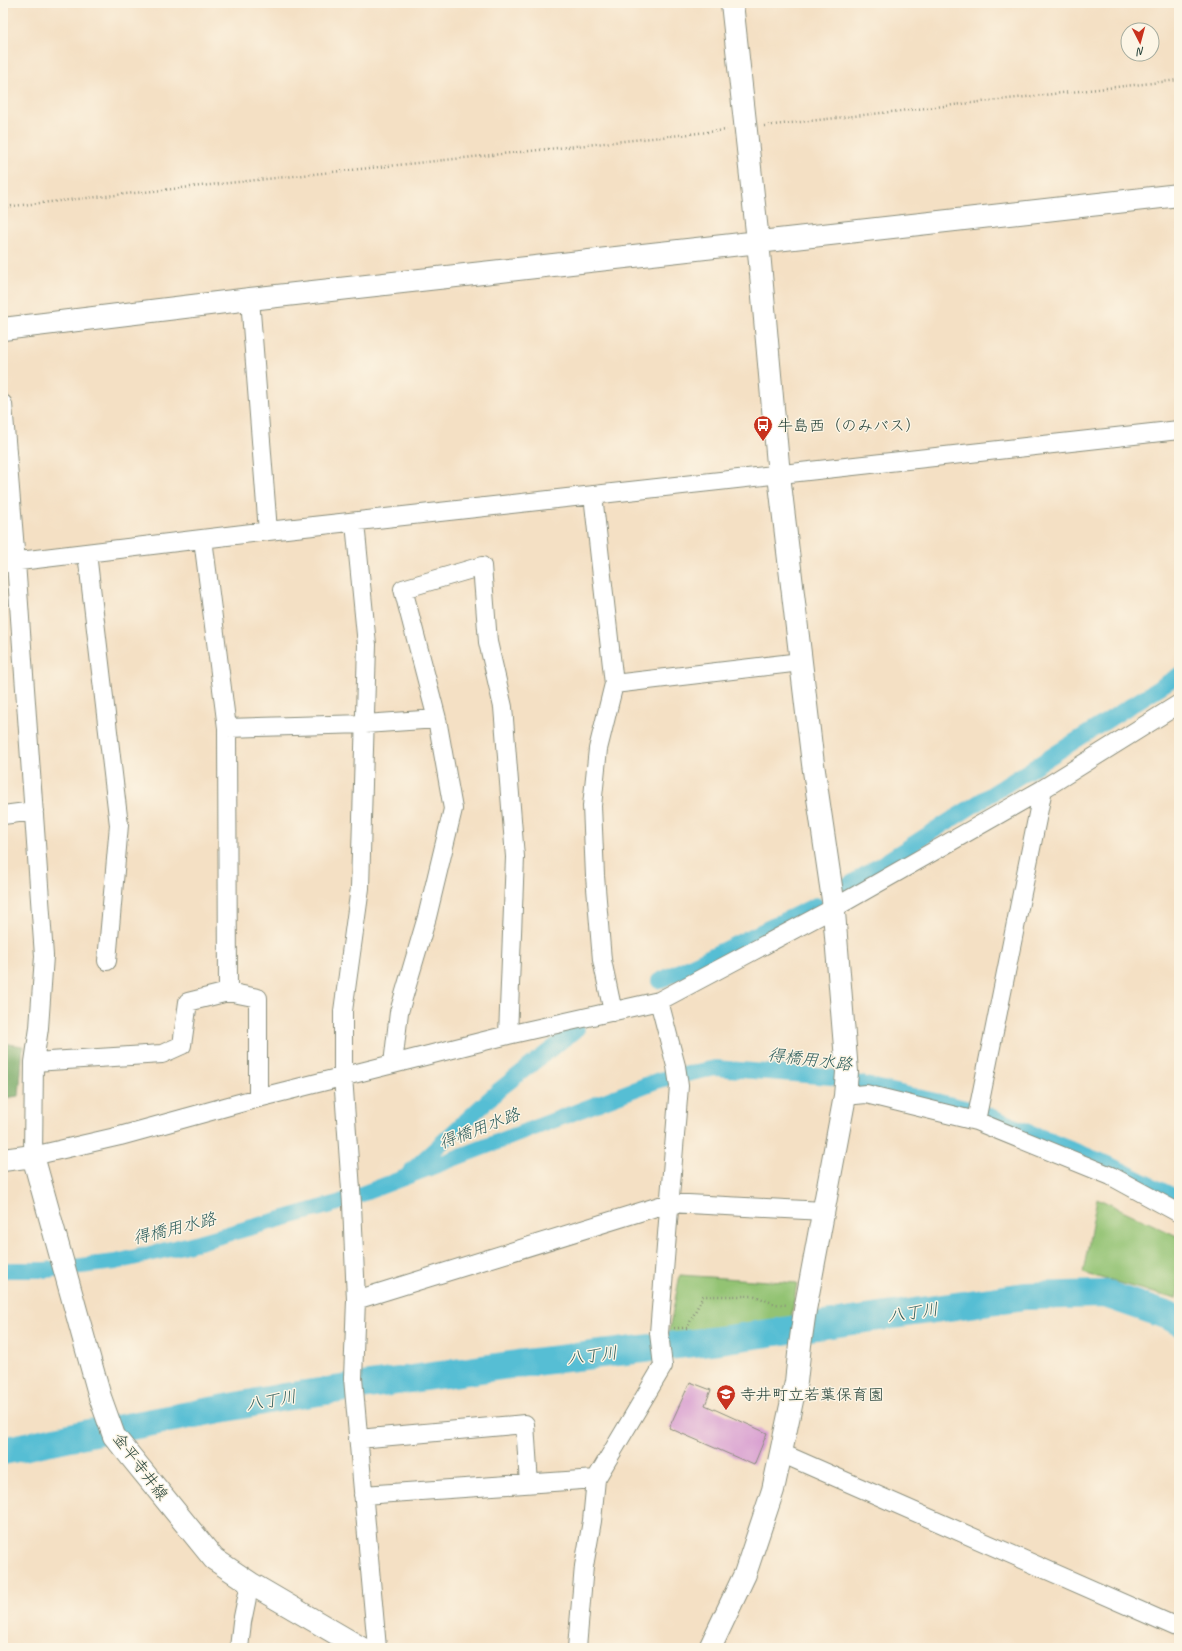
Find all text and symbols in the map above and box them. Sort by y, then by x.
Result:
north arrow [1120,22,1160,62]
text: N [1135,45,1145,59]
bus stop icon: 牛島西（のみバス） [752,414,774,442]
place label: 牛島西（のみバス） [777,416,921,436]
water label: 得橋用水路 [766,1044,854,1075]
water label: 得橋用水路 [436,1103,524,1154]
water label: 得橋用水路 [130,1208,219,1249]
water label: 八丁川 [886,1299,940,1326]
water label: 八丁川 [565,1342,619,1369]
school or university icon: 寺井町立若葉保育園 [715,1383,737,1411]
place label: 寺井町立若葉保育園 [740,1385,884,1405]
water label: 八丁川 [244,1386,298,1415]
street label: 金平寺井線 [108,1429,172,1505]

